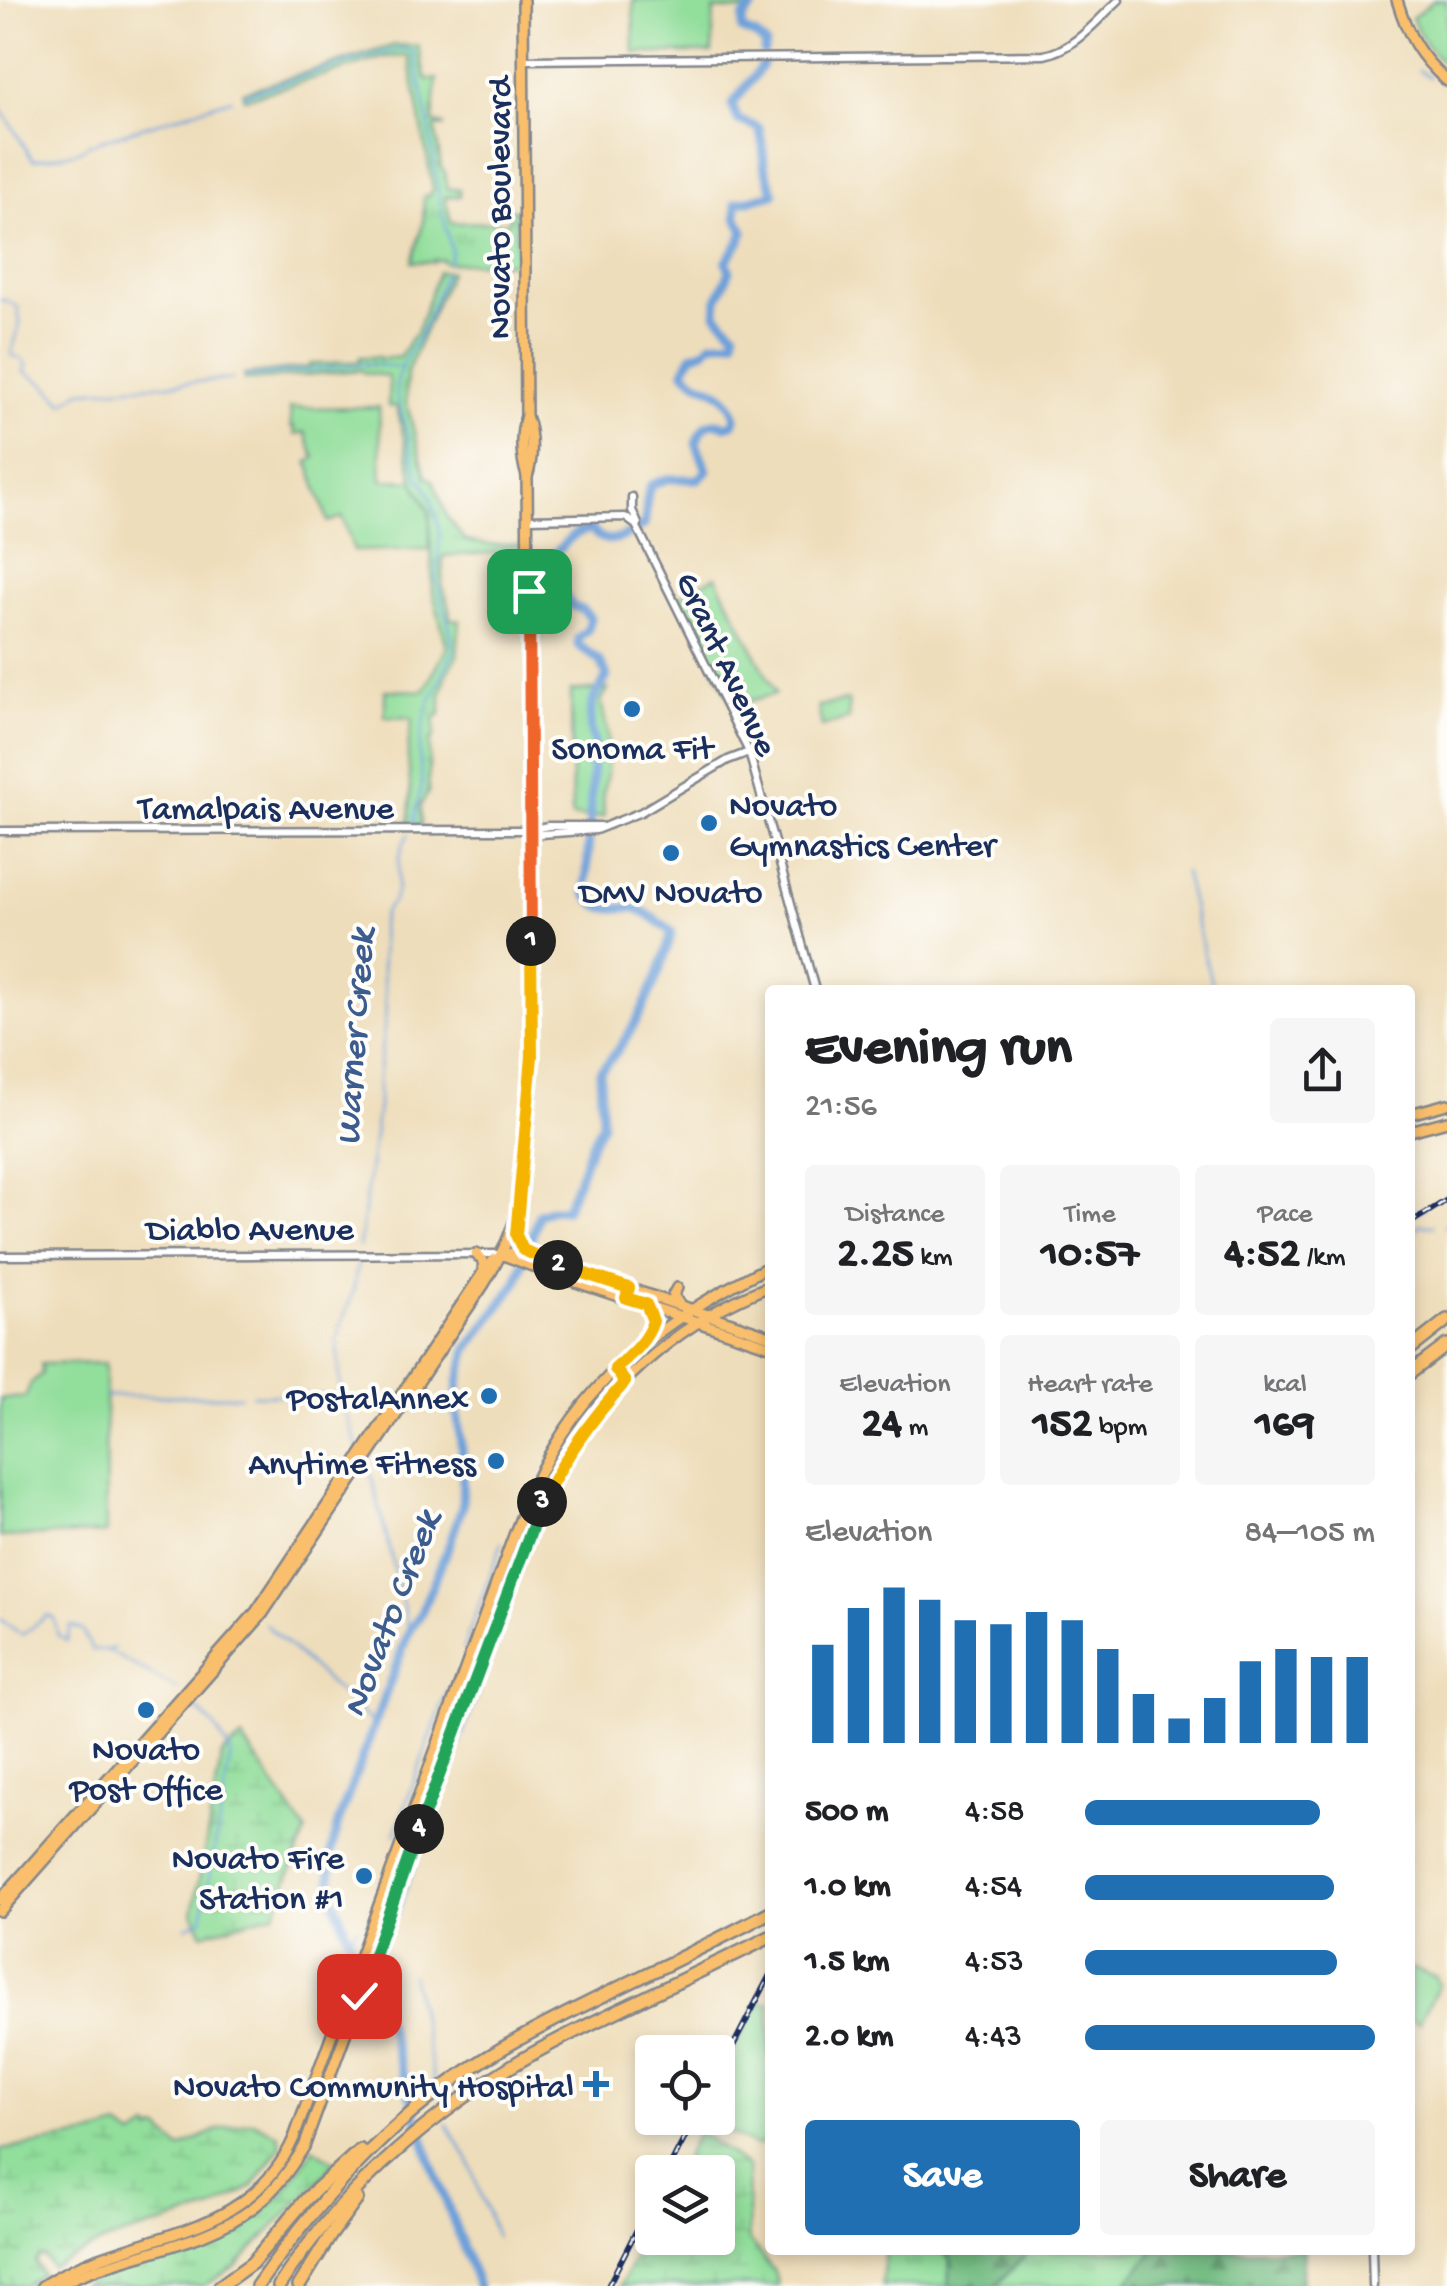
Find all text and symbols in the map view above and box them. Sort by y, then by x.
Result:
street label: Novato Boulevard [482,74,523,339]
pin [487,549,572,634]
icon: arrive [502,564,557,619]
street label: Grant Avenue [664,567,785,765]
marker: Sonoma Fit [621,698,643,720]
place label: Sonoma Fit [551,731,715,772]
place label: Novato Gymnastics Center [729,788,998,869]
street label: Tamalpais Avenue [136,791,395,832]
marker: Novato Gymnastics Center [698,812,720,834]
marker: DMV Novato [660,842,682,864]
place label: DMV Novato [577,875,763,916]
pin: 1 [506,916,556,966]
text: 1 [525,924,537,957]
water label: Warner Creek [328,925,388,1147]
button: share [1270,1018,1375,1123]
text: Evening run [805,1019,1072,1083]
text: 21:56 [805,1089,877,1127]
text: Distance [846,1199,944,1232]
text: Time [1064,1199,1116,1232]
text: Pace [1258,1199,1312,1232]
street label: Diablo Avenue [144,1212,355,1253]
text: 2.25 [837,1232,914,1281]
text: 10:57 [1041,1232,1139,1281]
text: 4:52 [1224,1232,1300,1281]
pin: 2 [533,1240,583,1290]
text: km [914,1242,953,1275]
text: /km [1300,1242,1346,1275]
text: 2 [551,1248,565,1281]
text: Elevation [839,1369,951,1402]
text: Heart rate [1027,1369,1153,1402]
text: kcal [1263,1369,1307,1402]
place label: PostalAnnex [286,1381,469,1422]
marker: PostalAnnex [478,1385,500,1407]
text: 24 [862,1402,902,1451]
text: 152 [1033,1402,1092,1451]
text: 169 [1255,1402,1315,1451]
text: m [902,1412,928,1445]
text: bpm [1092,1412,1147,1445]
place label: Anytime Fitness [248,1446,477,1487]
marker: Anytime Fitness [485,1450,507,1472]
pin: 3 [517,1477,567,1527]
text: 3 [535,1485,549,1518]
water label: Novato Creek [334,1503,454,1724]
text: Elevation [805,1515,932,1553]
text: 84–105 m [1245,1515,1375,1553]
marker: Novato Post Office [135,1699,157,1721]
place label: Novato Post Office [69,1732,223,1813]
text: 500 m [805,1794,888,1832]
text: 4:58 [965,1794,1025,1832]
pin: 4 [394,1804,444,1854]
text: 4 [412,1812,426,1845]
place label: Novato Fire Station #1 [171,1841,345,1922]
marker: Novato Fire Station #1 [353,1865,375,1887]
text: 1.0 km [805,1869,891,1907]
text: 4:54 [965,1869,1022,1907]
text: 1.5 km [805,1944,889,1982]
text: 4:53 [965,1944,1024,1982]
pin [317,1954,402,2039]
icon: check [332,1969,387,2024]
text: 2.0 km [805,2019,893,2057]
text: 4:43 [965,2019,1022,2057]
map controls [635,2035,735,2255]
button: locate [635,2035,735,2135]
place label: Novato Community Hospital [173,2069,574,2110]
marker: Novato Community Hospital [583,2071,609,2097]
button: Save [805,2120,1080,2235]
button: Share [1100,2120,1375,2235]
button: layers [635,2155,735,2255]

